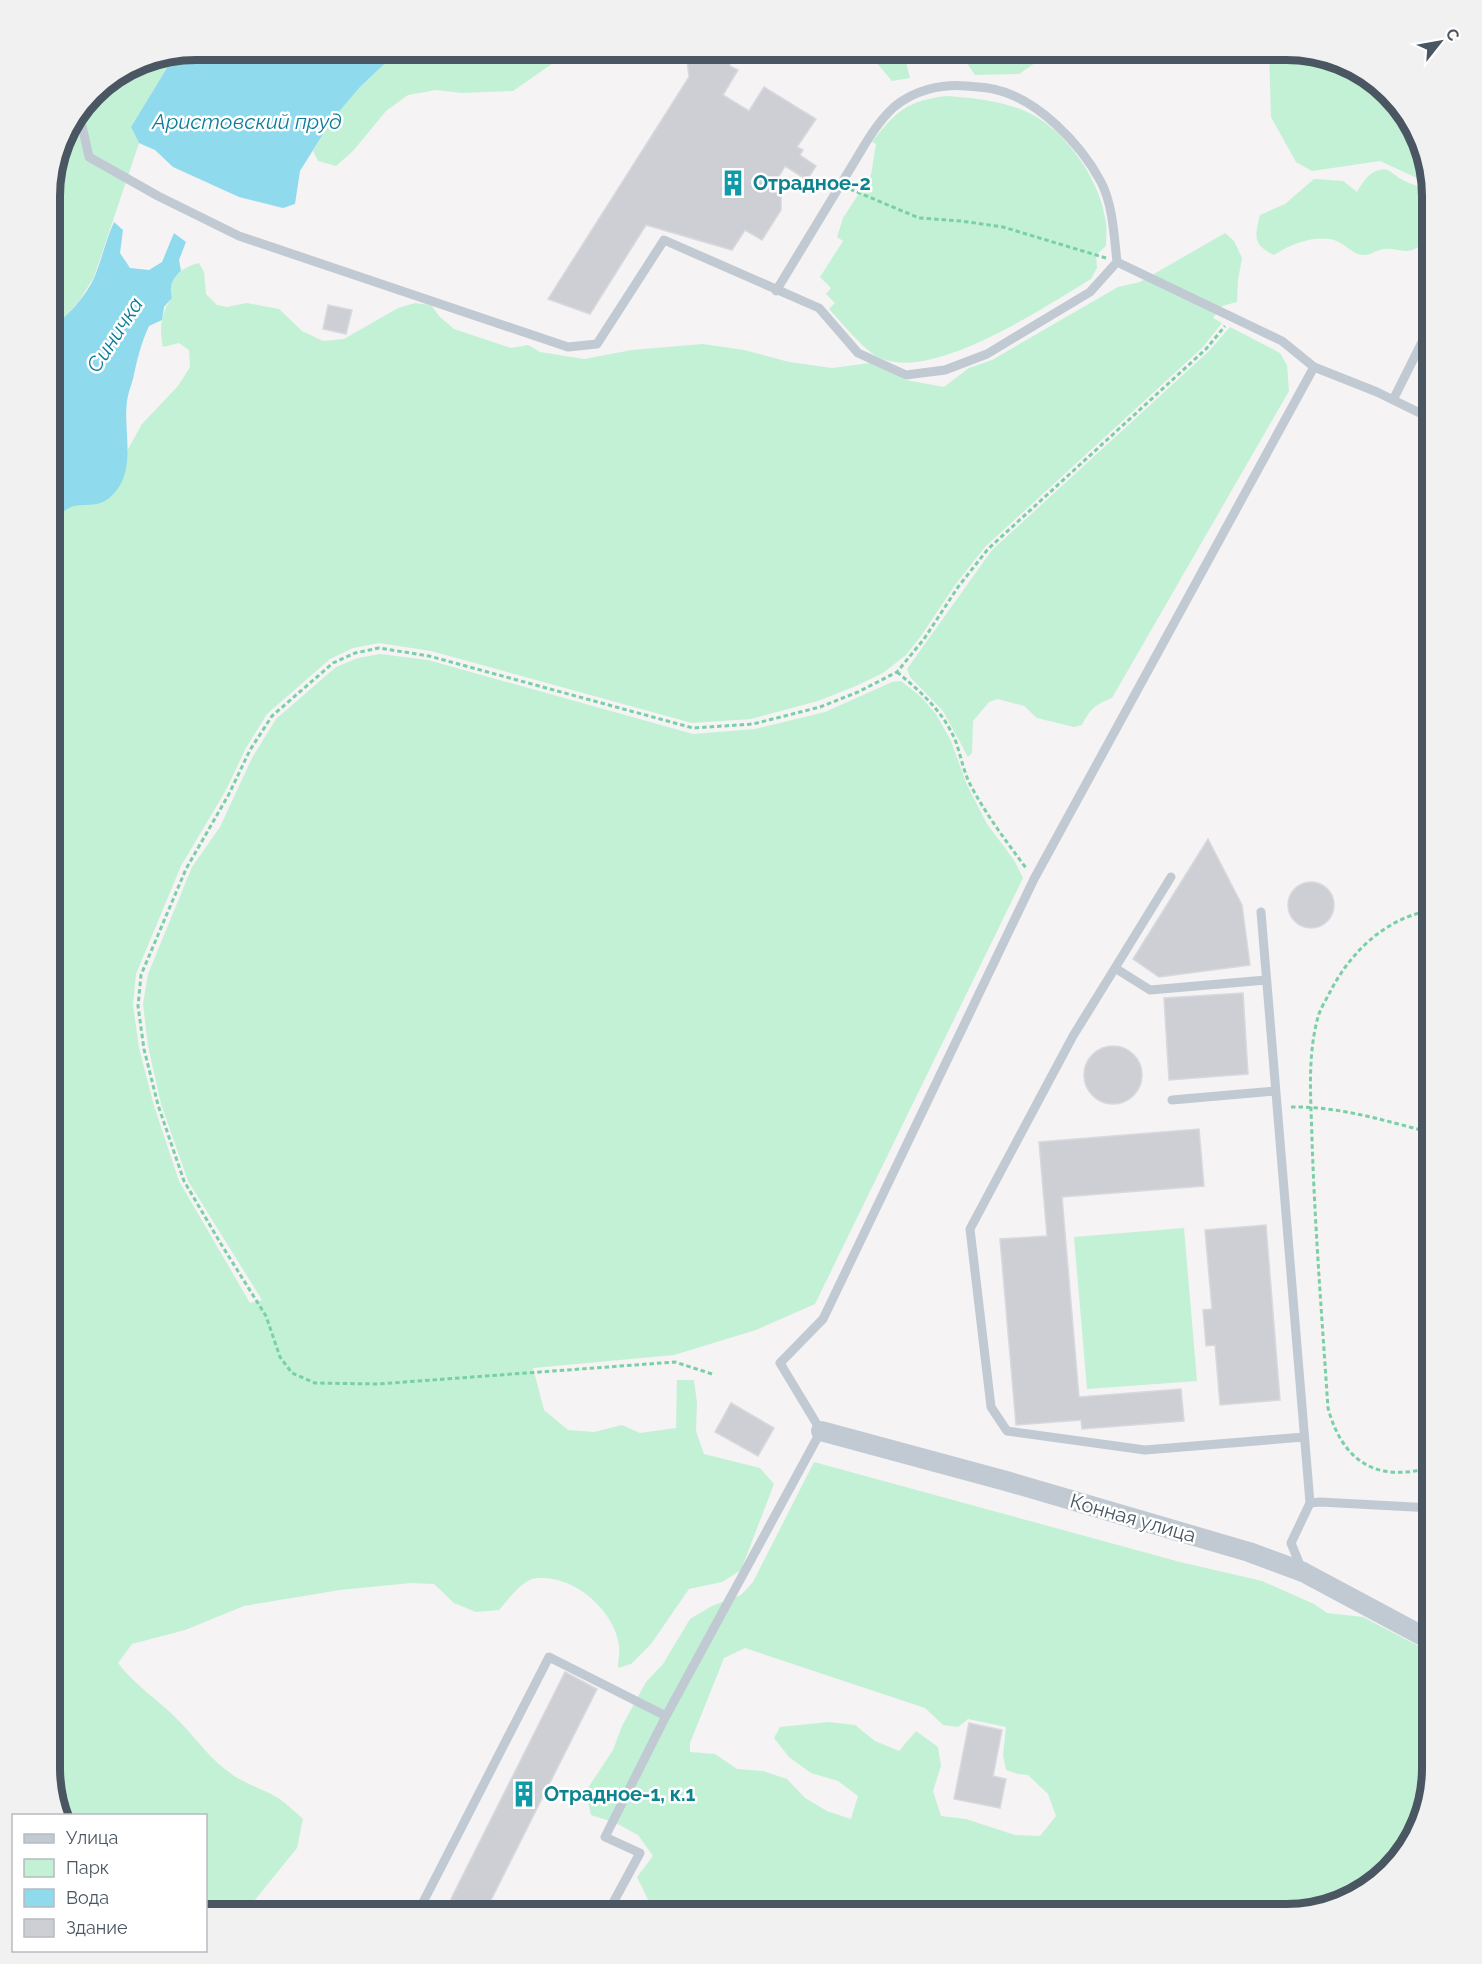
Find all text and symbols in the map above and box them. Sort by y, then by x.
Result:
north arrow [1410,12,1470,72]
text: С [1441,25,1463,44]
water label: Аристовский пруд [151,109,342,134]
building icon: Отрадное-2 [718,168,748,198]
place label: Отрадное-2 [753,171,871,195]
water label: Синичка [81,292,148,377]
street label: Конная улица [1067,1489,1199,1547]
building icon: Отрадное-1, к.1 [509,1779,539,1809]
place label: Отрадное-1, к.1 [544,1782,696,1806]
legend [12,1814,207,1952]
text: Улица [66,1827,118,1848]
text: Парк [66,1857,109,1878]
text: Вода [66,1887,109,1908]
text: Здание [66,1917,128,1938]

